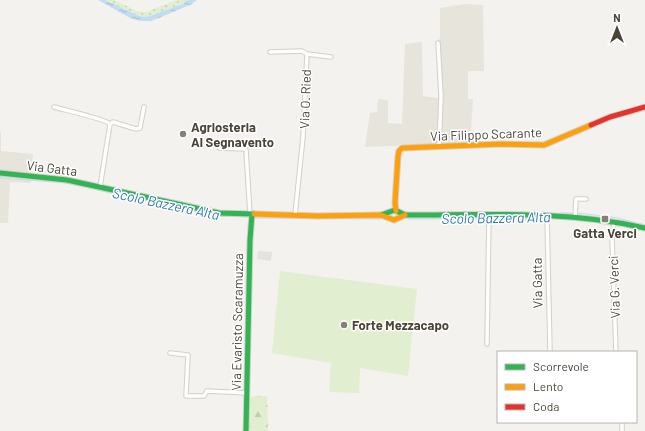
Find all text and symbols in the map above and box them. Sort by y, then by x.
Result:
north arrow [597,8,637,48]
text: N [613,11,621,24]
street label: Via O. Ried [296,69,314,129]
place label: Agriosteria Al Segnavento [191,119,274,150]
street label: Via Filippo Scarante [430,124,542,144]
marker: Agriosteria Al Segnavento [178,129,188,139]
street label: Via Gatta [26,157,78,179]
water label: Scolo Bazzera Alta [111,184,221,223]
water label: Scolo Bazzera Alta [441,208,551,227]
marker: Gatta Verci [600,214,610,224]
place label: Gatta Verci [573,225,637,241]
street label: Via Evaristo Scaramuzza [228,253,246,391]
street label: Via G. Verci [605,255,623,319]
street label: Via Gatta [529,257,545,309]
place label: Forte Mezzacapo [352,317,449,333]
marker: Forte Mezzacapo [339,320,349,330]
legend [497,351,637,423]
text: Scorrevole [533,359,589,373]
text: Lento [533,379,563,393]
text: Coda [533,399,560,413]

